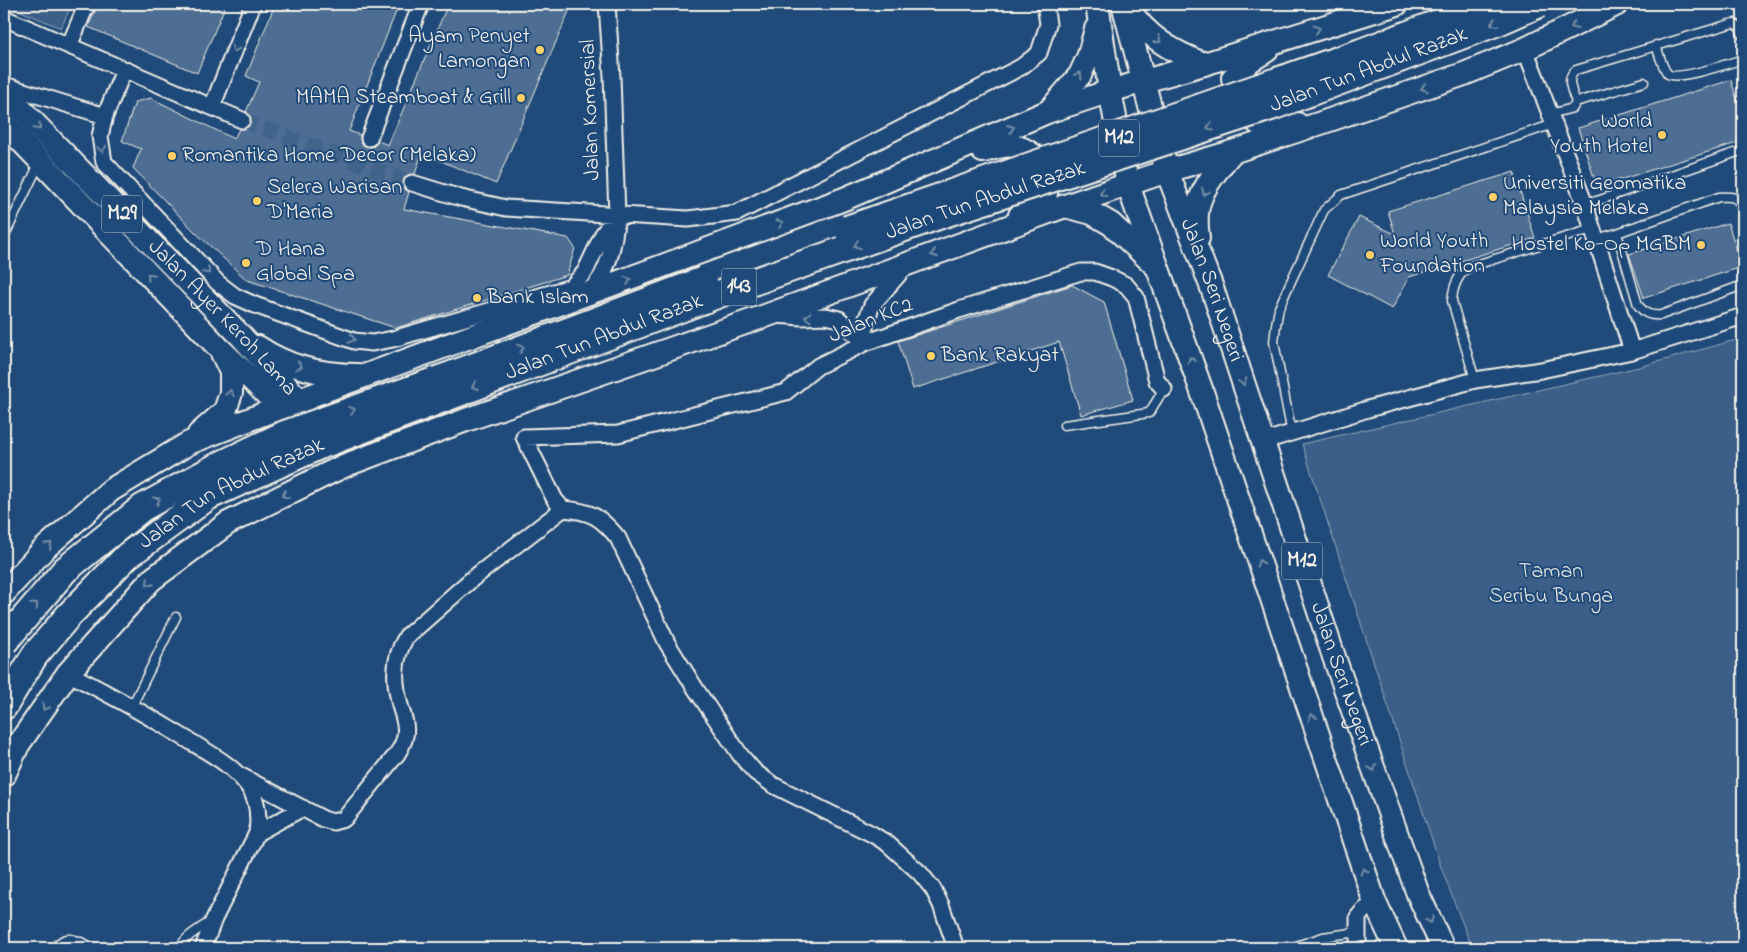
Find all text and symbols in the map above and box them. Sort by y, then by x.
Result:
one-way arrow [1490,17,1499,27]
street label: Jalan Tun Abdul Razak [1265,19,1473,122]
one-way arrow [1570,20,1579,30]
place label: Ayam Penyet Lamongan [408,21,531,79]
one-way arrow [1312,24,1321,34]
one-way arrow [1152,34,1161,42]
street label: Jalan Komersial [573,39,609,181]
one-way arrow [231,44,241,53]
marker: Ayam Penyet Lamongan [534,44,546,56]
one-way arrow [1072,72,1082,81]
place label: MAMA Steamboat & Grill [296,82,511,114]
one-way arrow [1420,82,1428,92]
marker: MAMA Steamboat & Grill [515,92,527,104]
place label: World Youth Hotel [1550,106,1652,163]
road number: M12 [1099,120,1139,156]
one-way arrow [1207,121,1215,131]
one-way arrow [32,122,41,131]
one-way arrow [1007,123,1015,133]
marker: World Youth Hotel [1656,129,1668,141]
place label: Romantika Home Decor (Melaka) [182,140,476,172]
one-way arrow [97,145,107,154]
marker: Romantika Home Decor (Melaka) [166,150,178,162]
street label: Jalan Tun Abdul Razak [881,153,1090,249]
place label: Universiti Geomatika Malaysia Melaka [1503,168,1686,226]
place label: Selera Warisan D'Maria [266,172,402,229]
one-way arrow [1099,187,1108,197]
one-way arrow [1201,187,1211,196]
marker: Universiti Geomatika Malaysia Melaka [1487,191,1499,203]
road number: M29 [102,195,142,232]
marker: Selera Warisan D'Maria [251,195,263,207]
street label: Jalan Seri Negeri [1171,214,1251,366]
one-way arrow [776,219,784,229]
place label: World Youth Foundation [1379,226,1488,283]
place label: Hostel Ko-Op MGBM [1512,229,1691,261]
street label: Jalan Ayer Keroh Lama [140,232,304,404]
place label: D Hana Global Spa [255,234,355,291]
one-way arrow [853,239,862,249]
marker: Hostel Ko-Op MGBM [1695,239,1707,251]
one-way arrow [930,248,939,258]
marker: World Youth Foundation [1364,249,1376,261]
marker: D Hana Global Spa [240,257,252,269]
one-way arrow [201,266,210,275]
road number: 143 [722,268,756,306]
one-way arrow [147,272,156,281]
one-way arrow [623,276,632,286]
place label: Bank Islam [486,282,589,314]
street label: Jalan Tun Abdul Razak [501,286,708,390]
street label: Jalan KC2 [824,290,918,352]
marker: Bank Islam [471,292,483,304]
one-way arrow [804,312,812,322]
one-way arrow [347,334,355,344]
place label: Bank Rakyat [940,340,1059,373]
one-way arrow [516,344,525,354]
marker: Bank Rakyat [925,350,937,362]
one-way arrow [1187,356,1197,364]
one-way arrow [295,361,303,371]
one-way arrow [1237,377,1247,385]
one-way arrow [471,380,480,391]
one-way arrow [224,389,234,398]
one-way arrow [347,406,356,416]
street label: Jalan Tun Abdul Razak [132,429,330,558]
one-way arrow [281,489,290,499]
one-way arrow [152,496,161,506]
one-way arrow [43,542,52,551]
road number: M12 [1282,542,1322,580]
park label: Taman Seribu Bunga [1489,556,1613,614]
one-way arrow [1256,559,1266,568]
one-way arrow [146,577,155,586]
street label: Jalan Seri Negeri [1301,598,1380,750]
one-way arrow [29,602,38,611]
one-way arrow [42,701,51,710]
one-way arrow [1308,713,1318,722]
one-way arrow [1367,763,1377,771]
one-way arrow [1360,867,1370,876]
one-way arrow [1423,915,1434,924]

